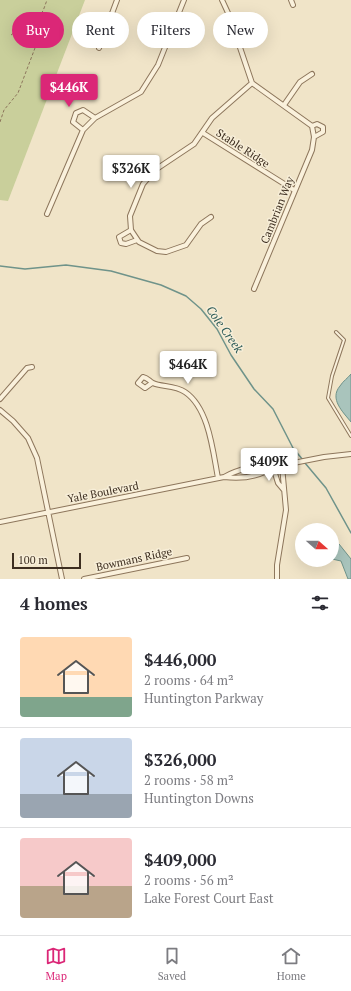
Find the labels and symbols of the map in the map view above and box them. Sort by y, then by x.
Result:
pin: $446K [41,74,97,108]
street label: Stable Ridge [214,126,273,171]
pin: $326K [103,155,159,189]
street label: Cambrian Way [257,174,297,246]
water label: Cole Creek [203,303,247,356]
pin: $464K [160,351,216,385]
pin: $409K [241,448,297,482]
street label: Yale Boulevard [66,478,140,506]
north arrow [295,523,339,567]
street label: Bowmans Ridge [95,544,174,574]
scale bar [12,551,81,570]

